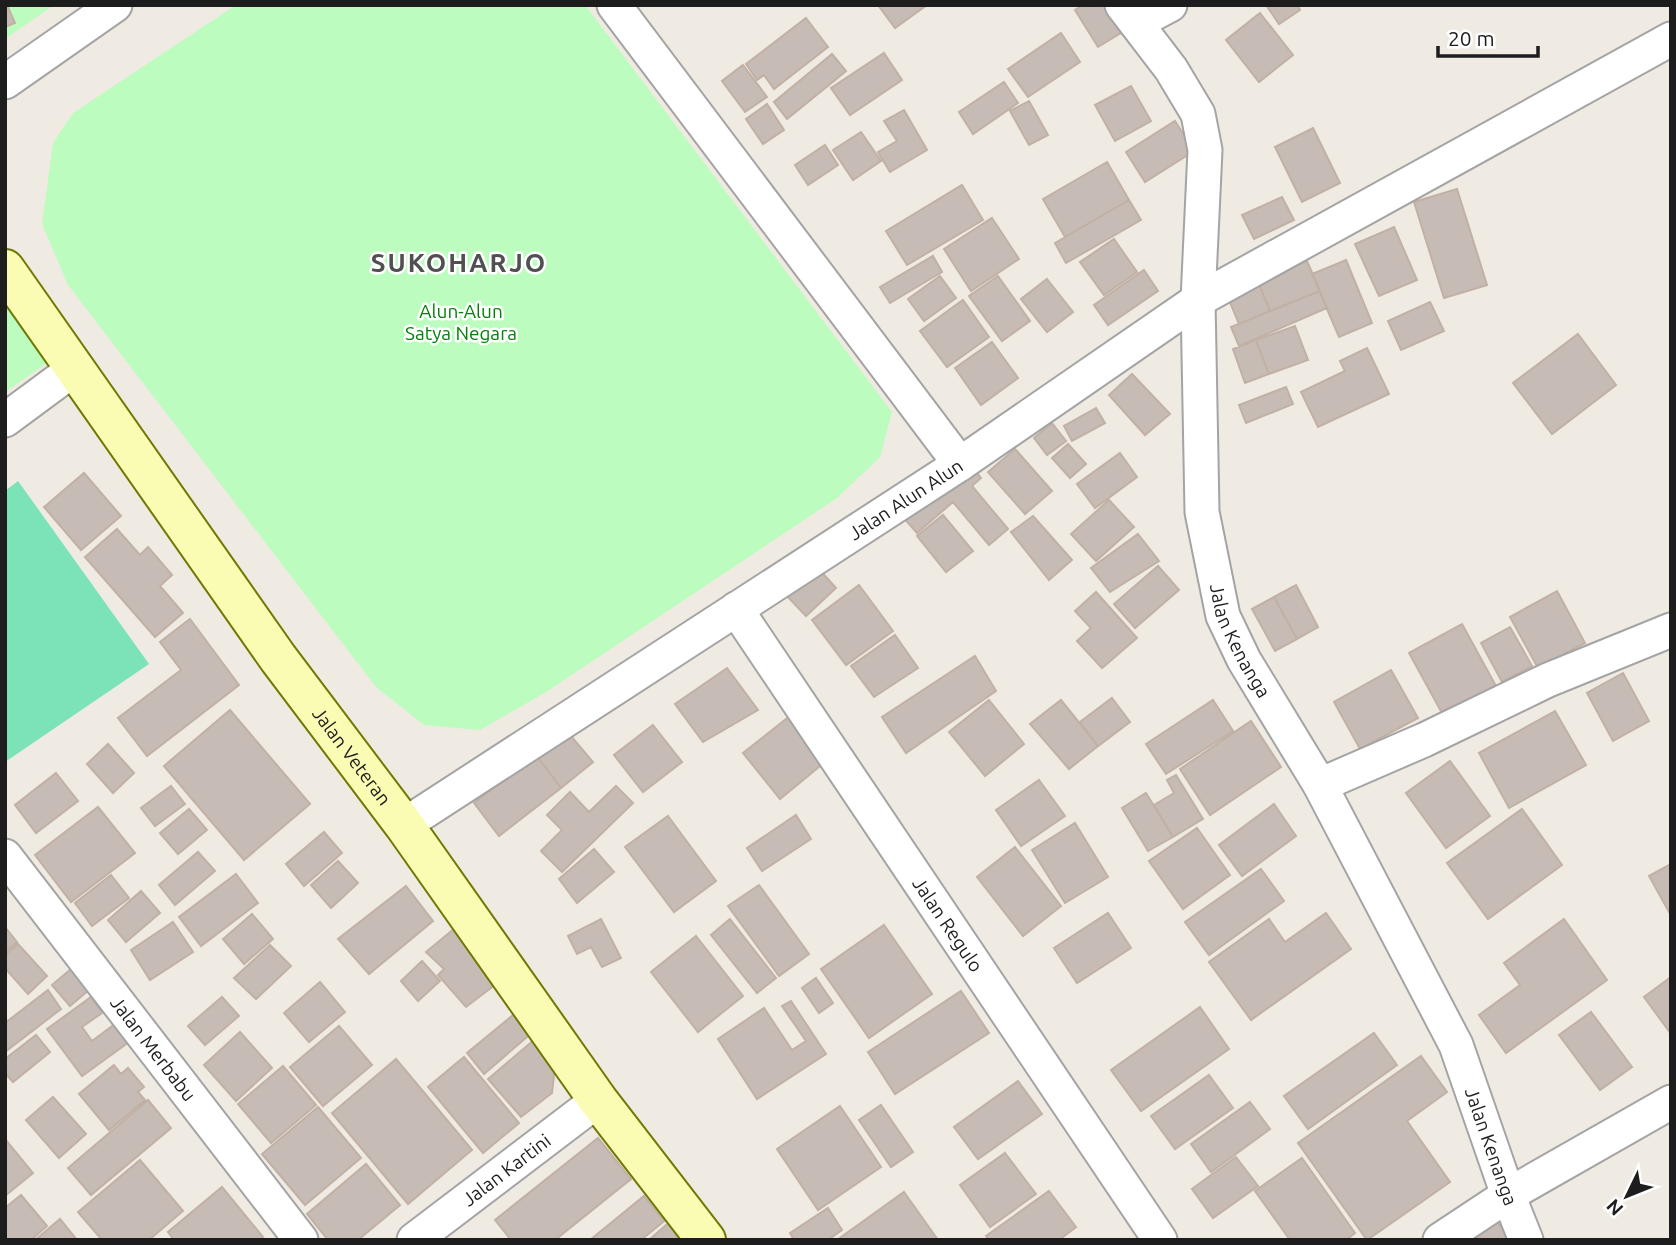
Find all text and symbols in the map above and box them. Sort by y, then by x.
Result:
scale bar [1438,14,1538,58]
text: 20 m [1448,26,1495,50]
district label: SUKOHARJO [371,248,547,277]
park label: Alun-Alun Satya Negara [405,300,517,344]
street label: Jalan Alun Alun [844,454,967,544]
street label: Jalan Kenanga [1206,582,1275,701]
street label: Jalan Veteran [308,703,396,809]
street label: Jalan Regulo [908,873,988,976]
street label: Jalan Merbabu [106,992,201,1105]
street label: Jalan Kenanga [1461,1085,1522,1209]
street label: Jalan Kartini [458,1129,555,1210]
north arrow [1592,1161,1662,1231]
text: N [1602,1195,1627,1220]

